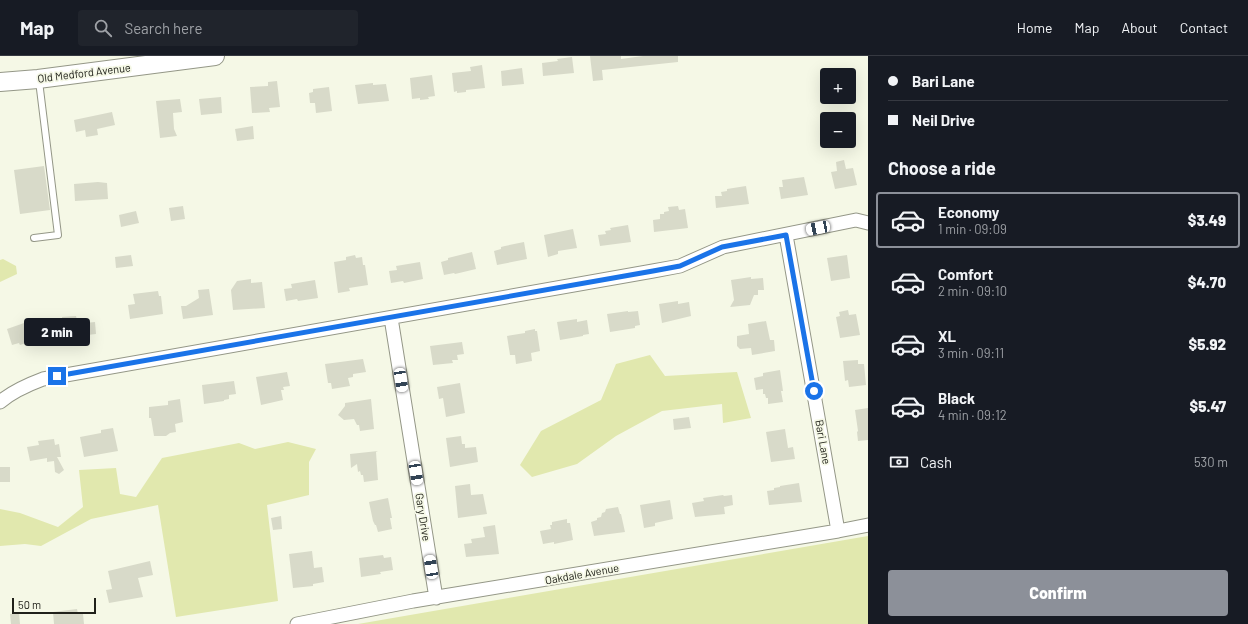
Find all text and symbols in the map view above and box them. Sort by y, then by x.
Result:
search box [78,10,358,46]
text: Map [20,16,54,39]
icon: search [92,17,114,39]
text: Search here [124,19,202,37]
text: Home [1017,19,1053,36]
text: Map [1075,19,1099,36]
text: About [1121,19,1158,36]
text: Contact [1180,19,1228,36]
street label: Old Medford Avenue [37,60,131,85]
map controls [820,68,856,148]
button: + [820,68,856,104]
text: Bari Lane [912,72,975,90]
text: Neil Drive [912,111,975,129]
button: − [820,112,856,148]
text: Choose a ride [888,157,996,179]
icon: car [890,202,926,238]
text: Economy [938,203,999,221]
text: $3.49 [1188,211,1226,229]
car [805,220,831,236]
text: 1 min · 09:09 [938,221,1007,237]
icon: car [890,264,926,300]
text: Comfort [938,265,993,283]
text: $4.70 [1188,273,1226,291]
text: 2 min · 09:10 [938,283,1007,299]
callout: 2 min [24,318,90,346]
text: 2 min [41,324,73,340]
icon: car [890,326,926,362]
text: XL [938,327,956,345]
text: $5.92 [1189,335,1226,353]
text: 3 min · 09:11 [938,345,1004,361]
route end [48,367,66,385]
car [393,367,409,393]
route start [805,382,823,400]
icon: car [890,388,926,424]
text: Black [938,389,975,407]
text: $5.47 [1190,397,1226,415]
text: 4 min · 09:12 [938,407,1007,423]
street label: Bari Lane [813,419,834,465]
icon: cash [888,451,910,473]
text: Cash [920,453,952,471]
text: 530 m [1194,454,1228,470]
car [408,460,424,486]
street label: Gary Drive [413,492,434,542]
car [423,554,439,580]
street label: Oakdale Avenue [544,561,620,586]
button: Confirm [888,570,1228,616]
scale bar [12,596,96,615]
text: 50 m [18,598,41,611]

